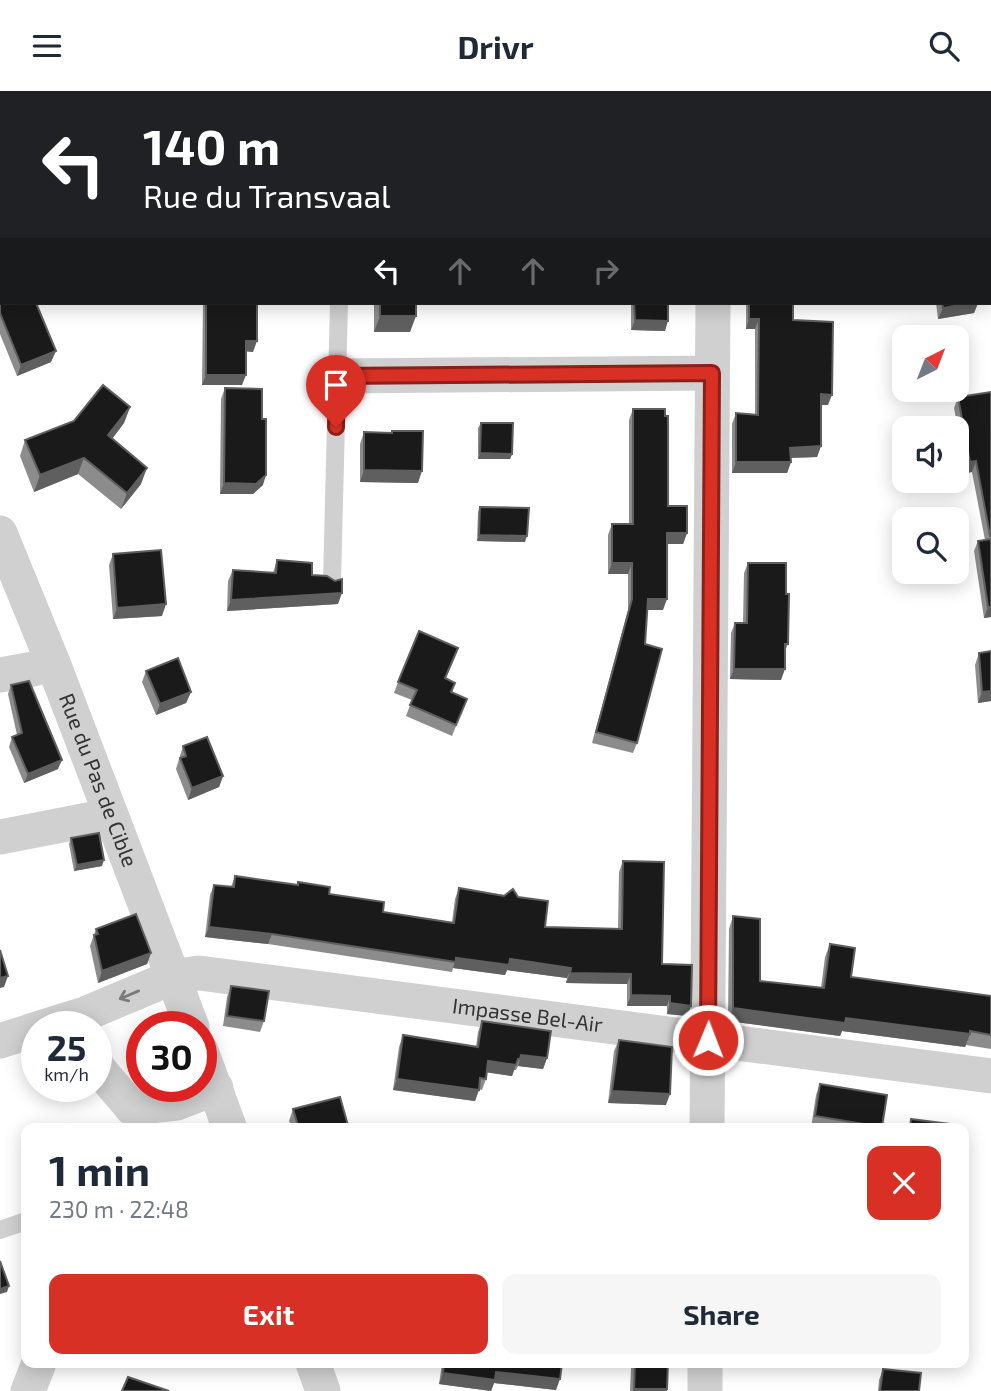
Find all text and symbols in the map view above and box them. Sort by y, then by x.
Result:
icon: menu [28,27,66,65]
text: Drivr [457,27,534,65]
icon: search [925,27,963,65]
text: 140 m [143,116,280,175]
icon: left [28,119,119,210]
text: Rue du Transvaal [143,176,391,214]
icon: left [368,252,406,290]
icon: ahead [441,252,479,290]
icon: ahead [514,252,552,290]
icon: right [587,252,625,290]
north arrow [892,325,970,403]
map controls [892,325,969,584]
pin [306,355,366,427]
icon: arrive [317,366,355,404]
button: sound [892,416,969,493]
button: search [892,507,969,584]
street label: Rue du Pas de Cible [55,690,144,870]
one-way arrow [119,989,140,1002]
street label: Impasse Bel-Air [451,992,605,1036]
position arrow [671,1003,745,1077]
speed limit sign: 30 [126,1011,217,1102]
text: 25 [47,1026,86,1068]
text: km/h [44,1063,89,1085]
text: 1 min [49,1144,150,1194]
button: close [867,1146,941,1220]
text: 230 m · 22:48 [49,1195,189,1223]
button: Exit [49,1274,488,1354]
button: Share [502,1274,941,1354]

